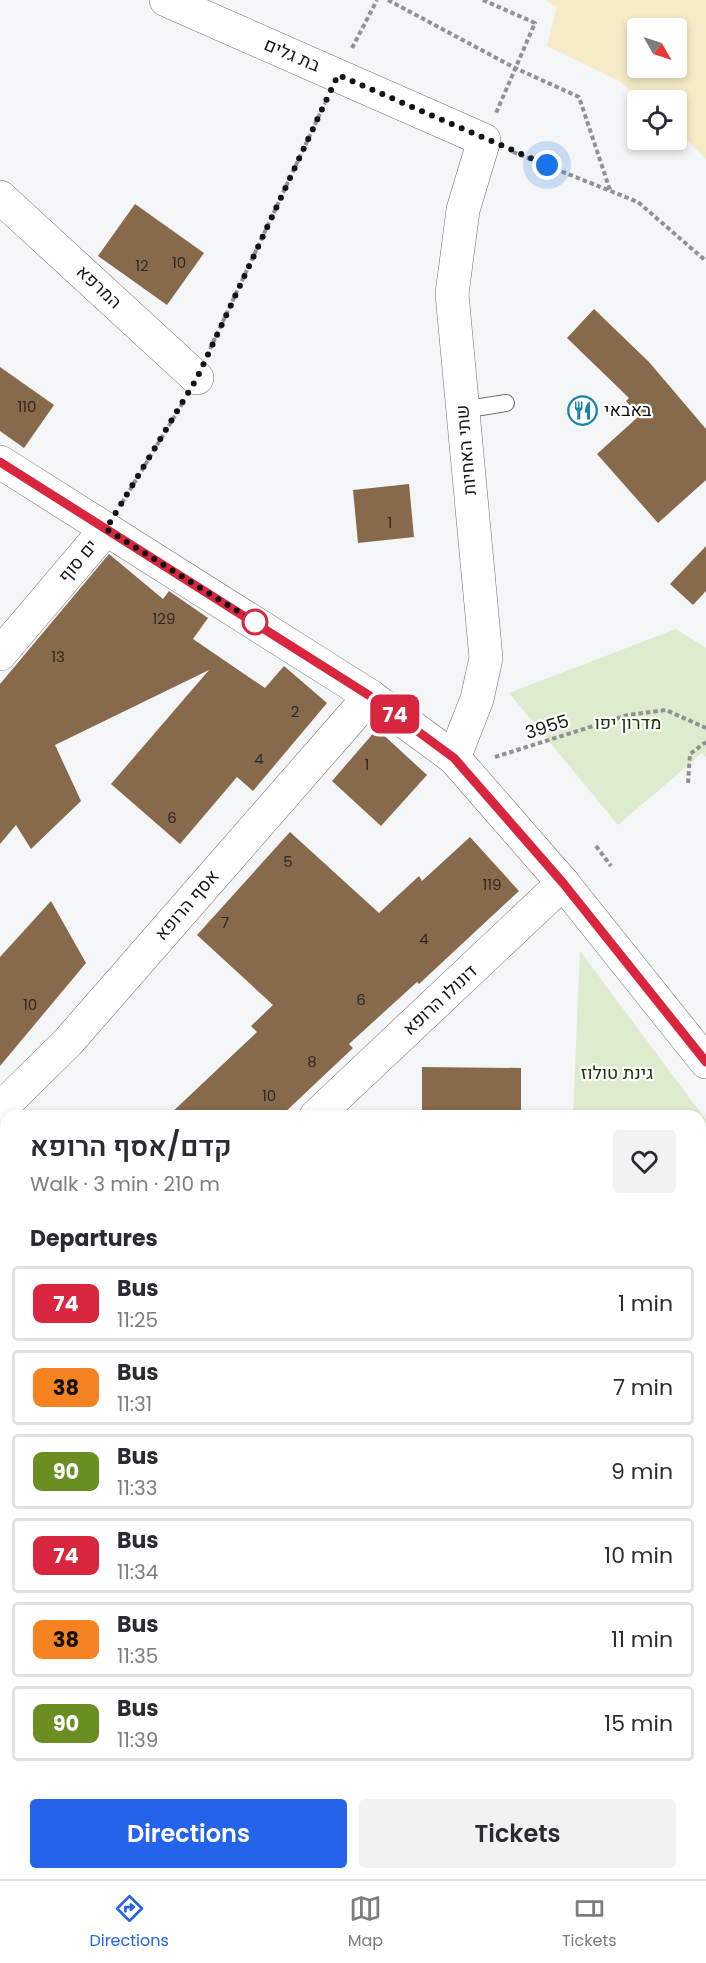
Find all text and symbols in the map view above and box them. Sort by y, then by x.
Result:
north arrow [627,18,687,78]
map controls [627,18,687,150]
street label: בת גלים [260,32,325,78]
button: locate [627,90,687,150]
your location [532,150,562,180]
house number: 10 [172,252,186,273]
house number: 12 [135,255,149,276]
street label: המרפא [71,259,127,314]
restaurant icon: באבאי [567,394,599,426]
house number: 110 [17,396,37,417]
place label: באבאי [604,397,652,422]
street label: שתי האחיות [449,404,482,496]
house number: 1 [388,512,392,533]
street label: ים סוף [52,534,103,588]
house number: 129 [153,608,175,629]
unlabelled marker [242,609,268,635]
house number: 13 [51,646,65,667]
line badge: 74 [368,694,422,734]
text: 74 [382,700,408,729]
house number: 2 [291,701,299,722]
street label: 3955 [522,708,572,745]
park label: מדרון יפו [595,710,661,735]
house number: 4 [254,748,264,769]
house number: 1 [365,754,369,775]
house number: 6 [167,807,177,828]
house number: 5 [283,851,293,872]
street label: אסף הרופא [149,864,224,945]
house number: 119 [482,874,502,895]
house number: 7 [221,912,229,933]
house number: 4 [419,928,429,949]
street label: דונולו הרופא [397,959,482,1041]
house number: 6 [356,989,366,1010]
house number: 10 [23,994,37,1015]
house number: 8 [307,1051,317,1072]
park label: גינת טולוז [581,1060,653,1085]
house number: 10 [262,1085,276,1106]
text: קדם/אסף הרופא [30,1127,232,1166]
button: heart [613,1130,676,1193]
text: Walk · 3 min · 210 m [30,1170,220,1198]
text: Departures [30,1223,158,1254]
text: Bus [117,1273,159,1304]
text: 1 min [618,1288,673,1319]
text: 74 [53,1289,79,1318]
text: 11:25 [117,1306,158,1334]
text: Bus [117,1357,159,1388]
text: 7 min [613,1372,673,1403]
text: 38 [53,1373,79,1402]
text: 11:31 [117,1390,152,1418]
text: Bus [117,1441,159,1472]
text: 9 min [611,1456,673,1487]
text: 90 [53,1457,79,1486]
text: 11:33 [117,1474,158,1502]
text: Bus [117,1525,159,1556]
text: 10 min [604,1540,673,1571]
text: 74 [53,1541,79,1570]
text: 11:34 [117,1558,158,1586]
text: Bus [117,1609,159,1640]
text: 11 min [611,1624,673,1655]
text: 38 [53,1625,79,1654]
text: 11:35 [117,1642,158,1670]
text: Bus [117,1693,159,1724]
text: 15 min [604,1708,673,1739]
text: 90 [53,1709,79,1738]
text: 11:39 [117,1726,158,1754]
button: Directions [30,1799,347,1868]
button: Tickets [359,1799,676,1868]
tab: Directions [89,1892,169,1953]
tab: Map [348,1892,383,1953]
tab: Tickets [562,1892,617,1953]

